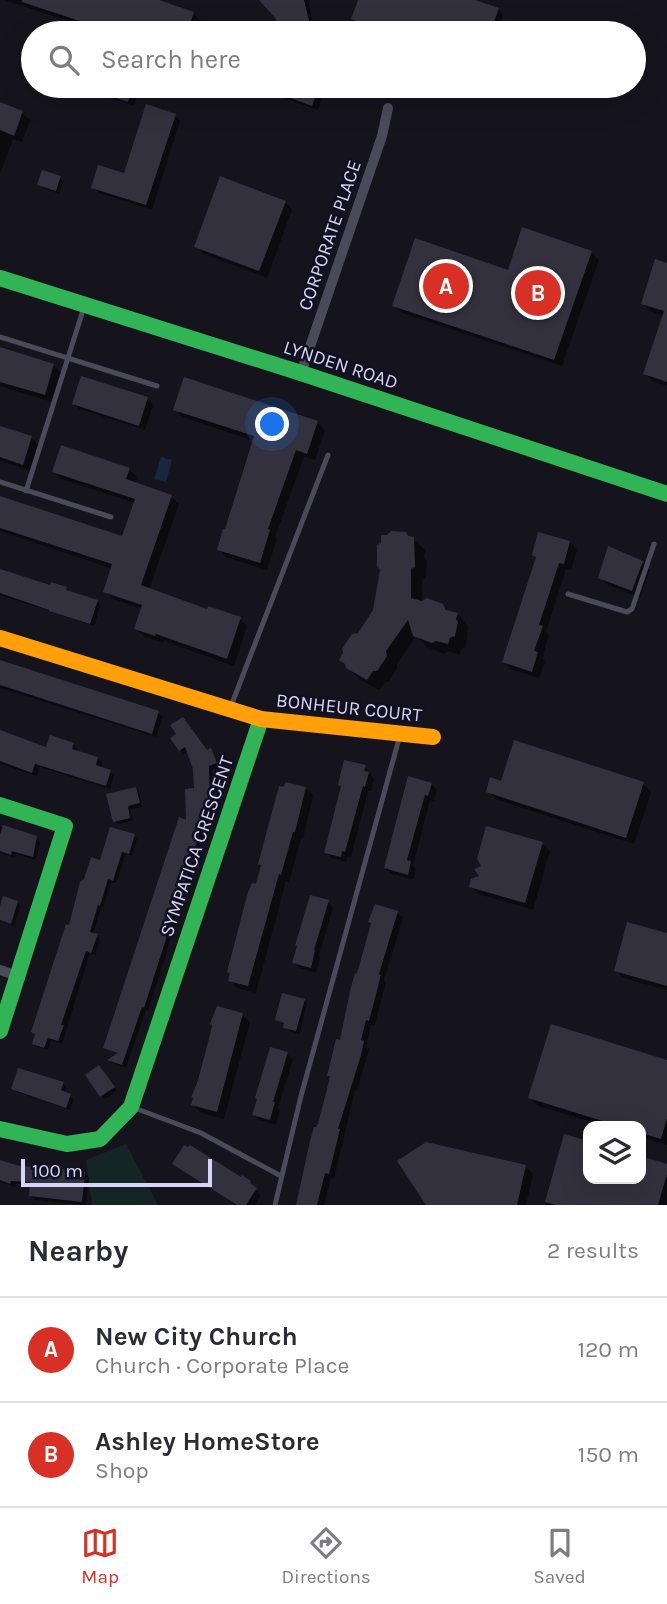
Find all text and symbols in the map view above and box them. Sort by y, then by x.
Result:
search box [21,21,646,98]
icon: search [45,41,83,79]
text: Search here [101,44,241,75]
street label: CORPORATE PLACE [294,157,366,313]
pin: A [423,260,469,312]
pin: B [515,267,561,319]
street label: LYNDEN ROAD [281,336,401,394]
your location [255,407,289,441]
street label: BONHEUR COURT [275,689,423,727]
street label: SYMPATICA CRESCENT [156,753,238,940]
map controls [583,1121,646,1184]
button: layers [583,1121,646,1184]
scale bar [21,1156,212,1188]
text: 100 m [32,1160,83,1182]
text: Nearby [28,1233,128,1269]
text: 2 results [547,1237,639,1264]
text: New City Church [95,1321,298,1352]
text: A [44,1336,58,1363]
text: 120 m [577,1336,639,1363]
text: Church · Corporate Place [95,1352,349,1379]
text: Ashley HomeStore [95,1426,320,1457]
text: B [44,1441,58,1468]
text: 150 m [578,1441,639,1468]
text: Shop [95,1457,149,1484]
tab: Map [81,1524,119,1588]
tab: Directions [282,1524,371,1588]
tab: Saved [533,1524,586,1588]

